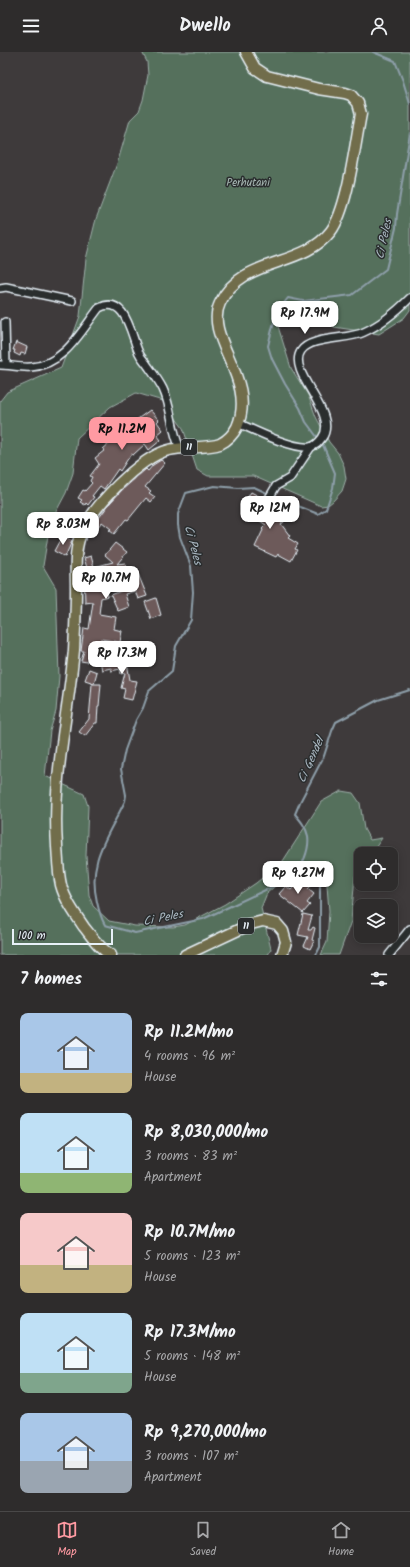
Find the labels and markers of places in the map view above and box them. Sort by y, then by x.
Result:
pin: Rp 17.9M [264,301,346,335]
pin: Rp 11.2M [81,417,163,451]
pin: Rp 12M [237,496,303,530]
pin: Rp 8.03M [22,512,104,546]
pin: Rp 10.7M [65,566,147,600]
pin: Rp 17.3M [81,641,163,675]
pin: Rp 9.27M [257,861,339,895]

